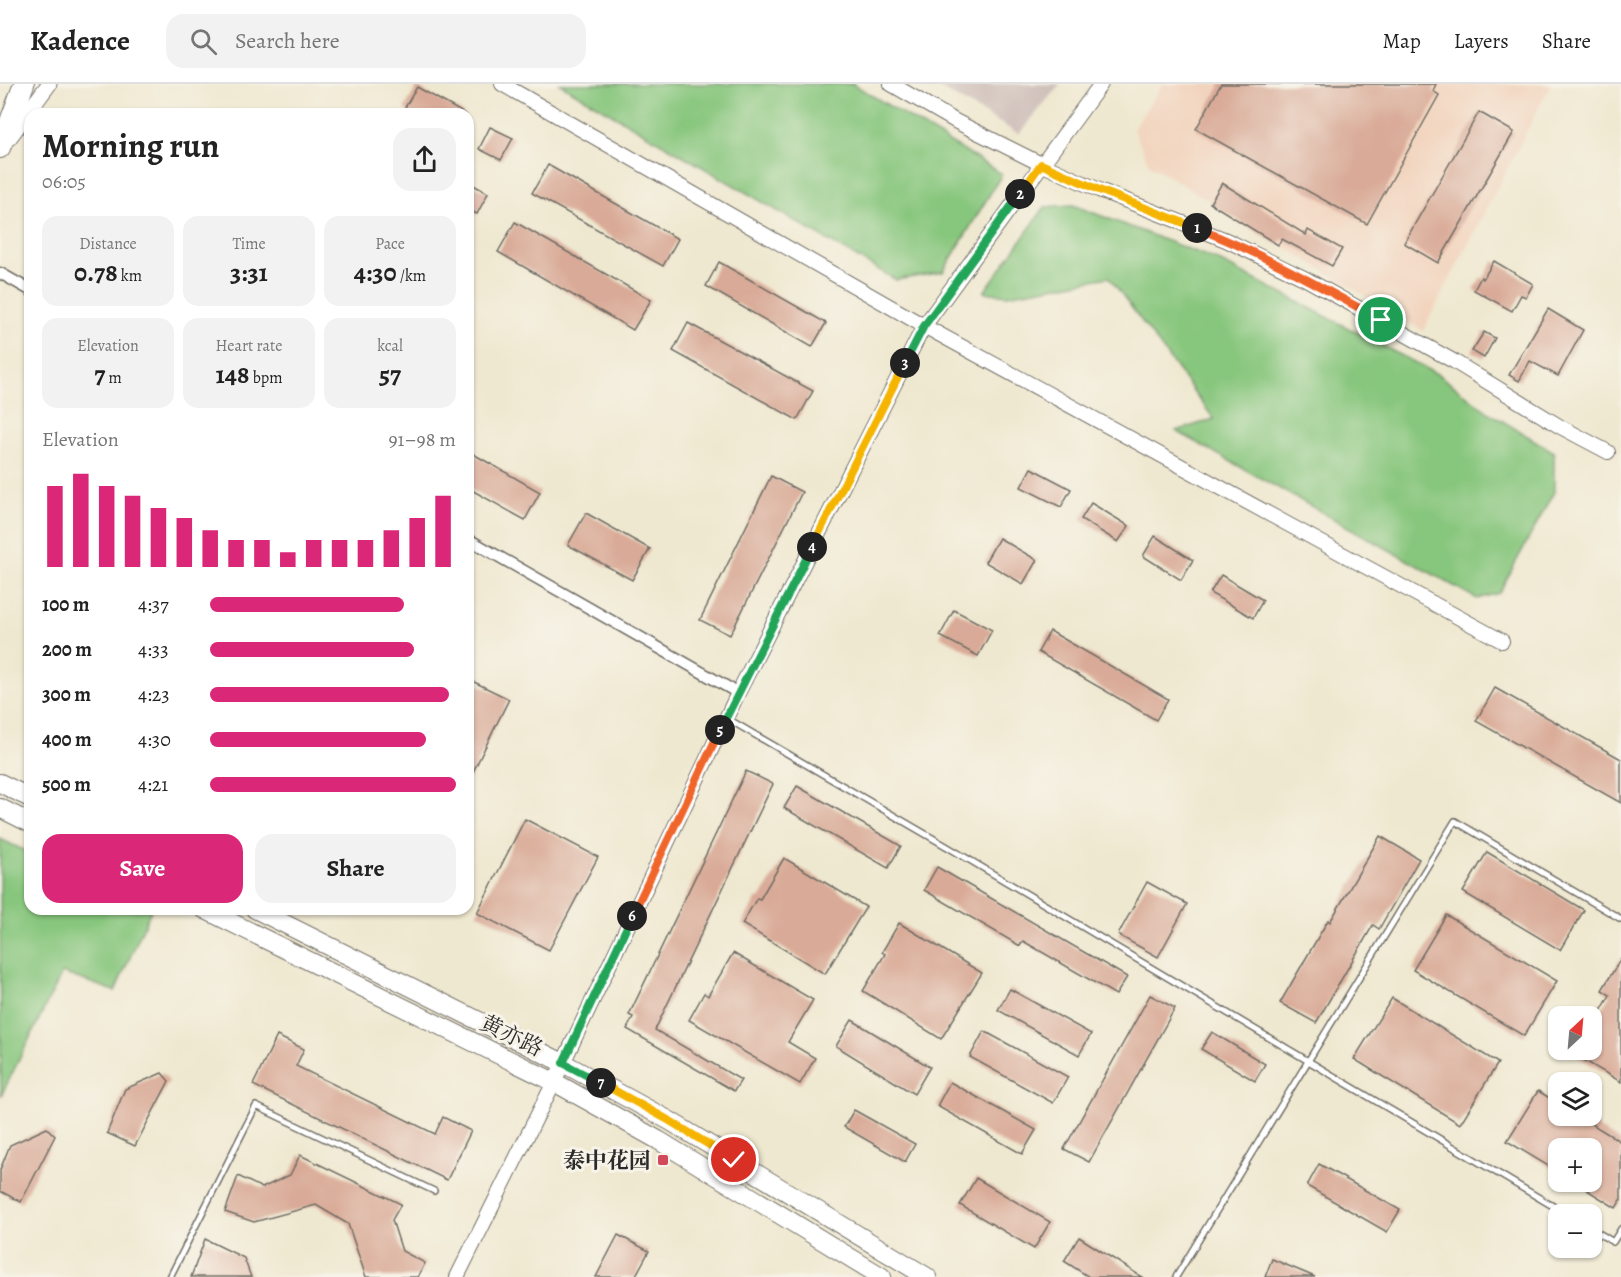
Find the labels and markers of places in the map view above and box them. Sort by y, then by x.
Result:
pin: 2 [1005,179,1035,209]
pin: 1 [1182,213,1212,243]
pin [1355,294,1406,345]
pin: 3 [890,348,920,378]
pin: 4 [797,532,827,562]
pin: 5 [705,715,735,745]
pin: 6 [617,901,647,931]
pin: 7 [586,1068,616,1098]
pin [708,1134,759,1185]
place label: 泰中花园 [563,1146,651,1176]
marker: 泰中花园 [656,1153,670,1167]

